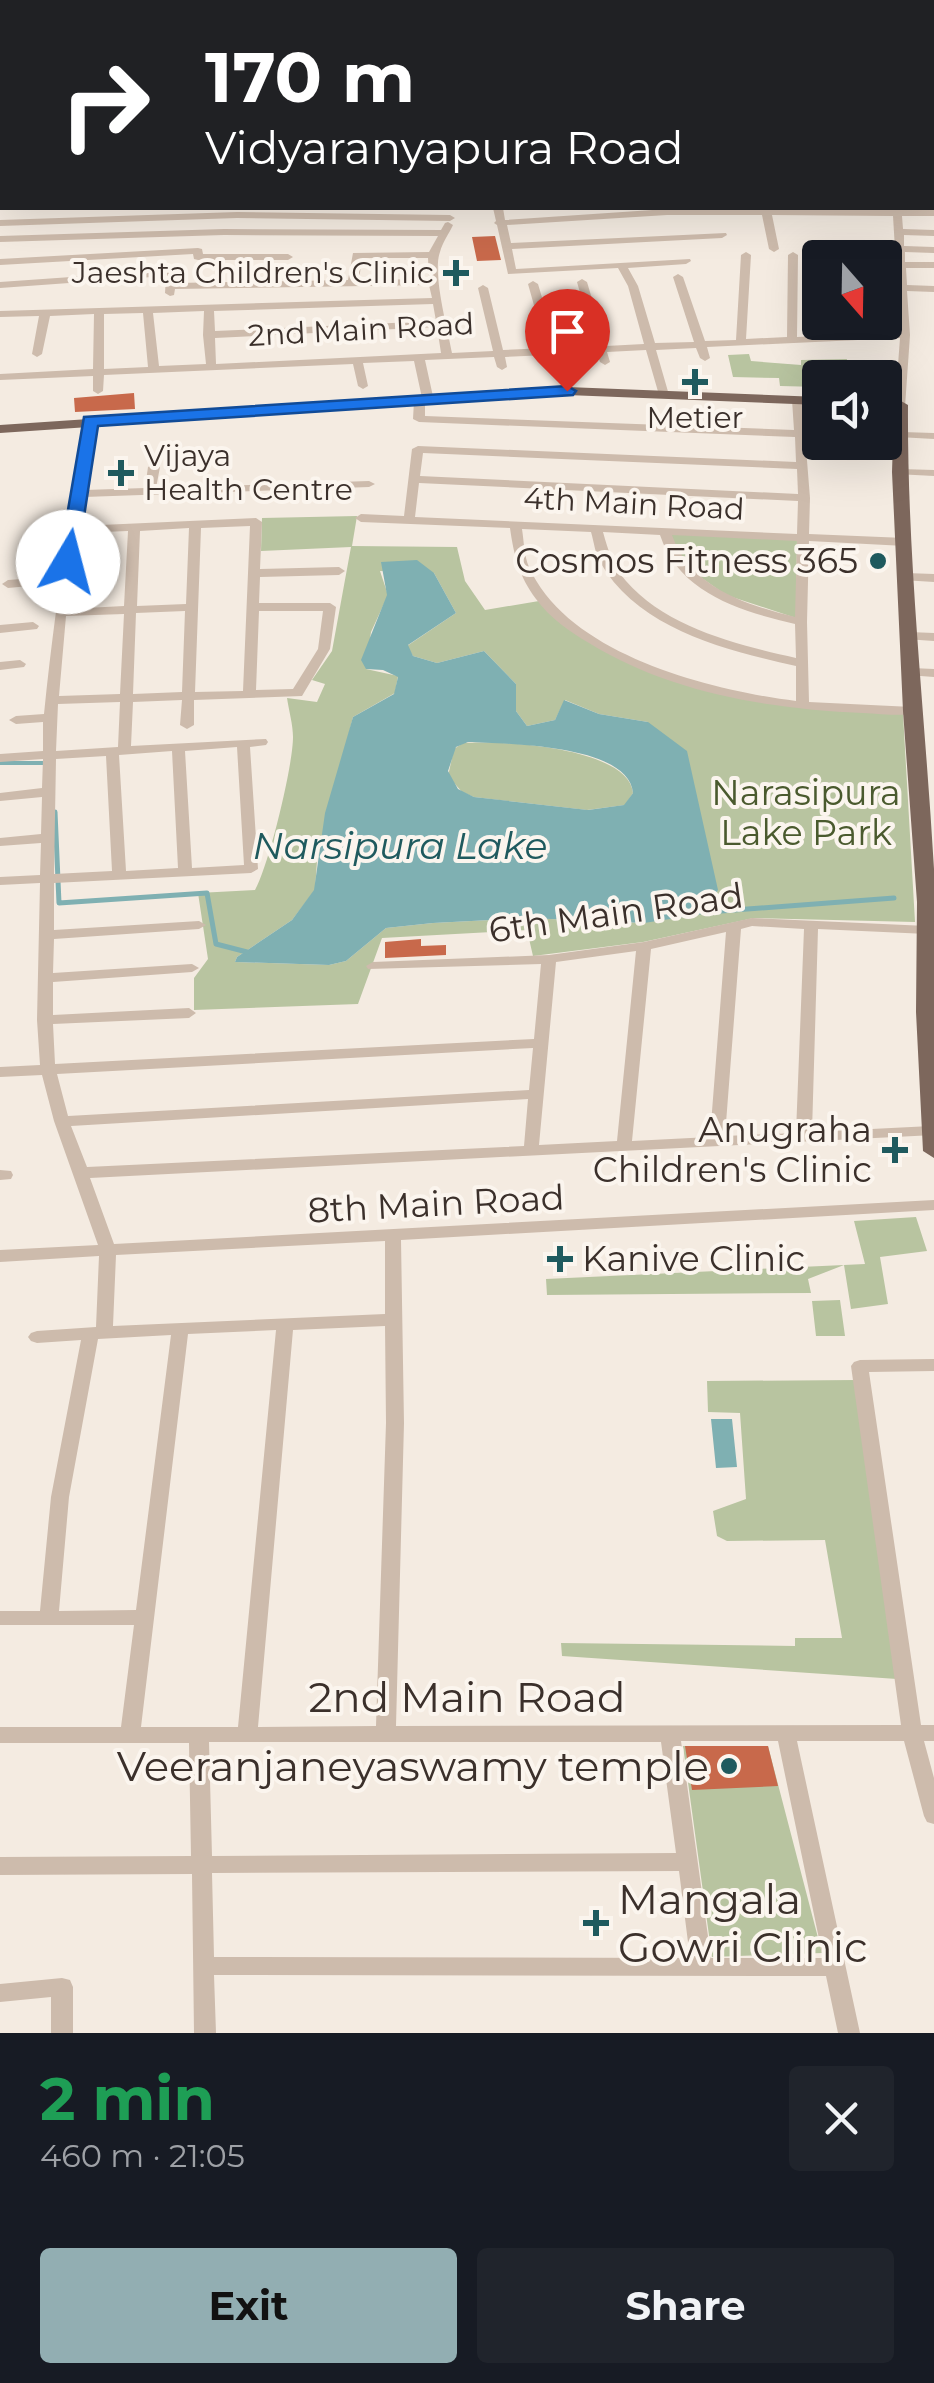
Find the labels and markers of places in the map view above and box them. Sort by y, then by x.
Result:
place label: Jaeshta Children's Clinic [71,254,434,291]
marker: Jaeshta Children's Clinic [443,260,469,286]
pin [525,289,610,392]
marker: Metier [682,369,708,395]
place label: Metier [646,399,744,436]
place label: Vijaya Health Centre [144,437,353,508]
marker: Vijaya Health Centre [108,460,134,486]
place label: Cosmos Fitness 365 [515,539,858,582]
marker: Cosmos Fitness 365 [867,550,889,572]
place label: Anugraha Children's Clinic [593,1108,872,1191]
marker: Anugraha Children's Clinic [882,1137,908,1163]
place label: Kanive Clinic [582,1237,805,1280]
marker: Kanive Clinic [547,1246,573,1272]
place label: Veeranjaneyaswamy temple [117,1740,709,1792]
marker: Veeranjaneyaswamy temple [718,1755,740,1777]
place label: Mangala Gowri Clinic [618,1873,868,1973]
marker: Mangala Gowri Clinic [583,1910,609,1936]

